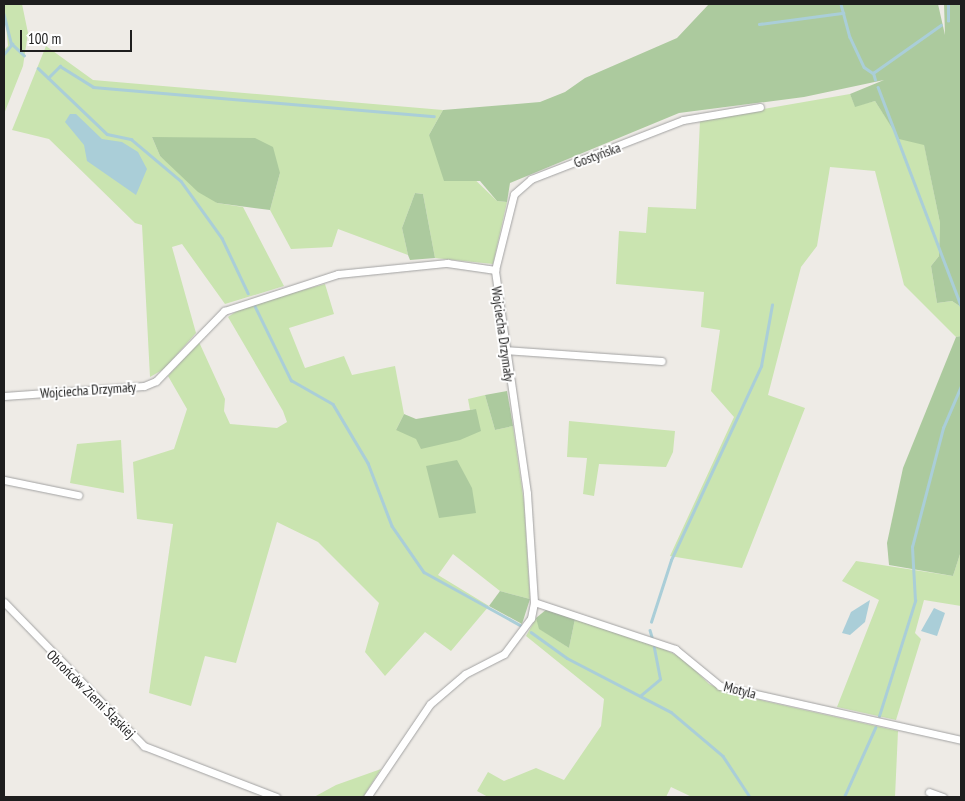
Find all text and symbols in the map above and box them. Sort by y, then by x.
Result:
scale bar [22,20,135,52]
text: 100 m [28,29,61,48]
street label: Gostyńska [571,139,623,171]
street label: Wojciecha Drzymały [488,285,518,383]
street label: Wojciecha Drzymały [40,378,136,402]
street label: Obrońców Ziemi Śląskiej [43,646,139,742]
street label: Motyla [722,678,758,702]

